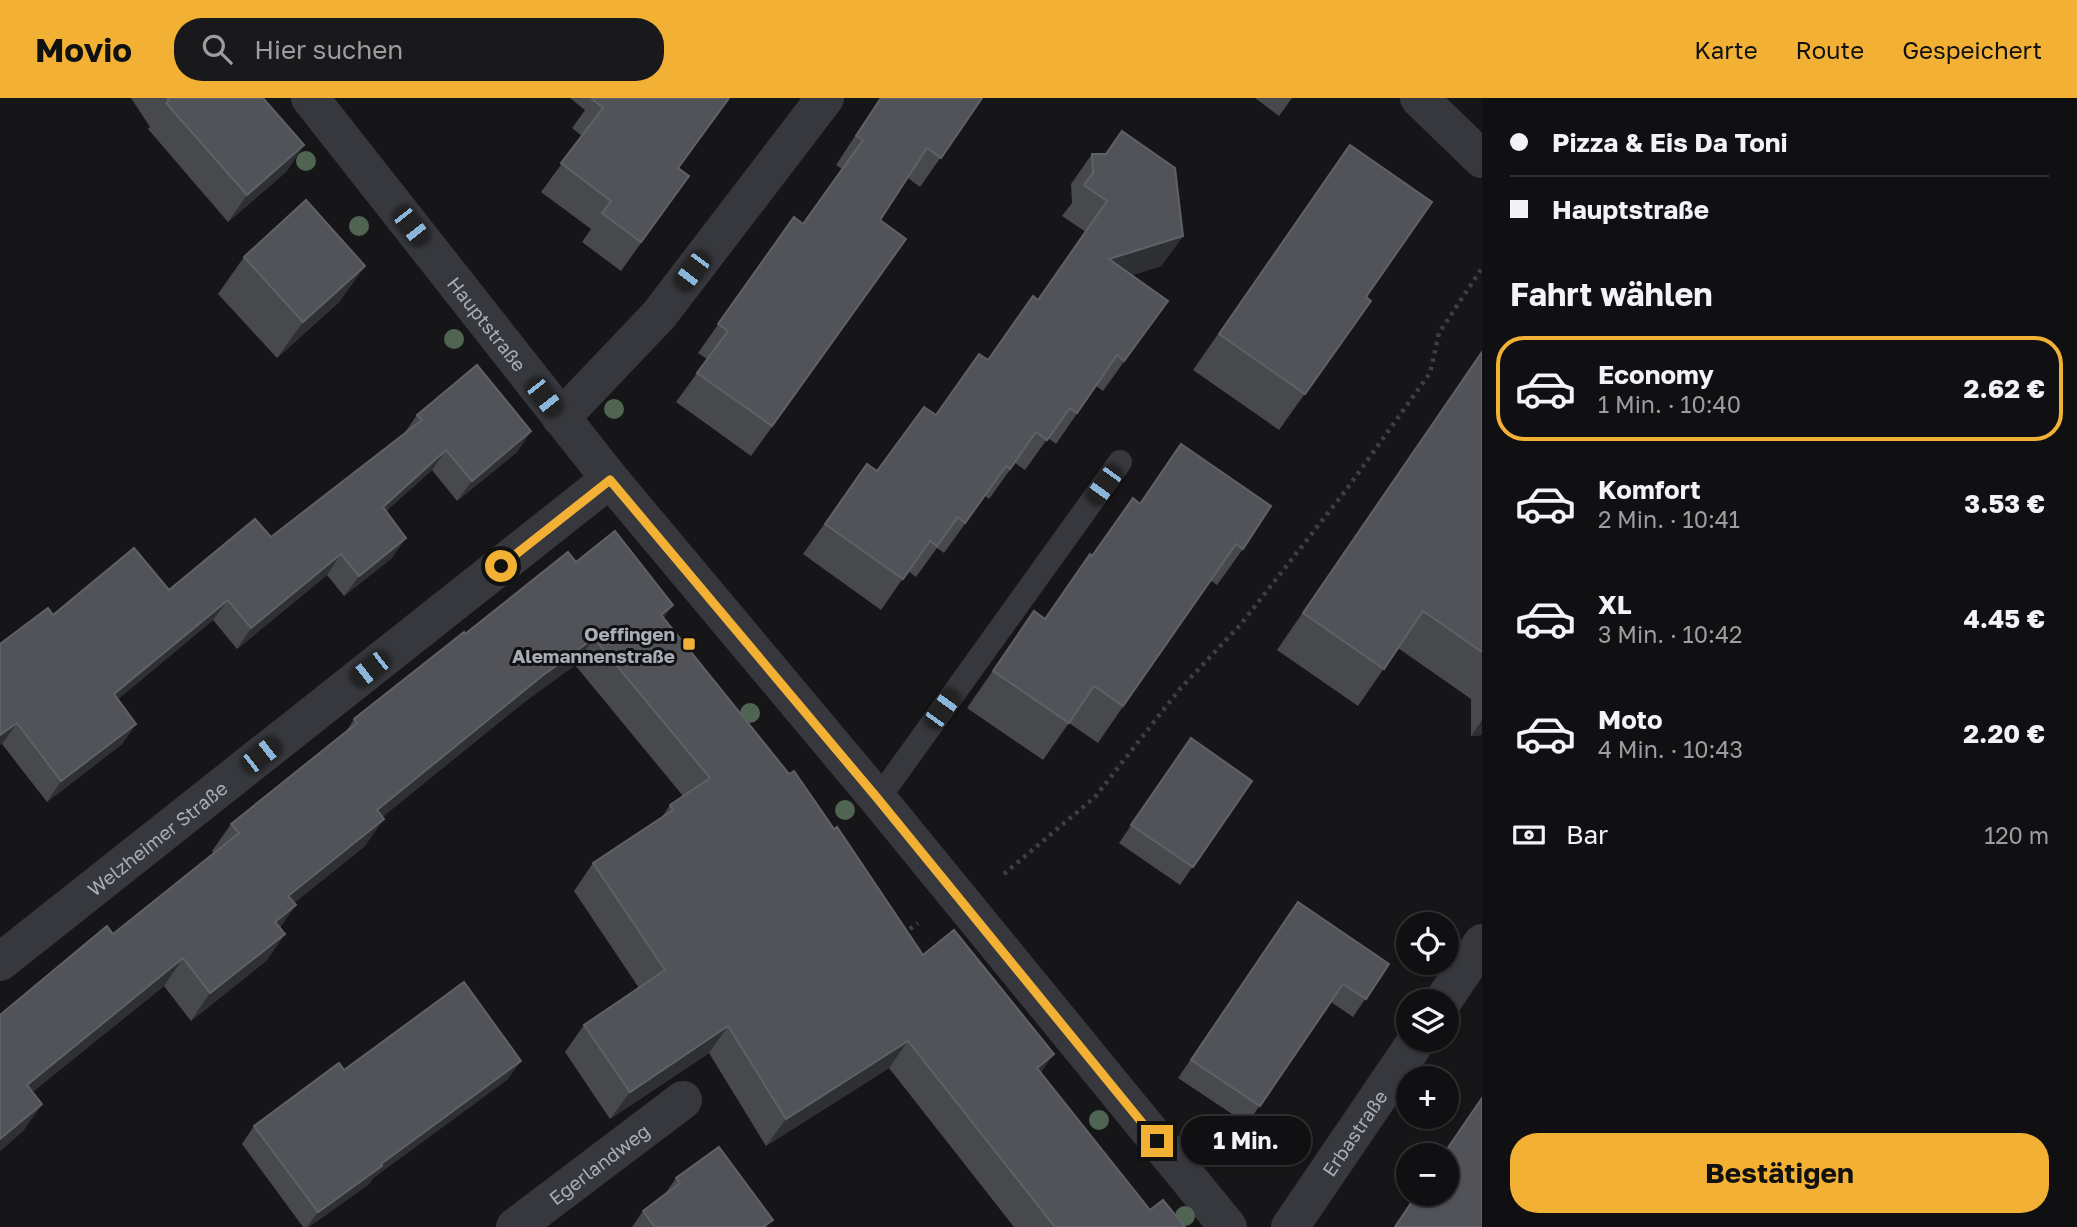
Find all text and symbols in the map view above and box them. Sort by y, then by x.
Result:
search box [174,18,664,81]
text: Movio [35,30,132,69]
icon: search [198,30,236,68]
text: Hier suchen [254,34,403,65]
text: Karte [1694,35,1758,64]
text: Route [1796,35,1864,64]
text: Gespeichert [1902,35,2042,64]
text: Pizza & Eis Da Toni [1552,127,1788,158]
text: Hauptstraße [1552,194,1709,225]
car [390,203,433,249]
car [671,248,714,294]
street label: Hauptstraße [443,272,532,375]
text: Fahrt wählen [1510,275,1713,313]
icon: car [1514,357,1577,420]
text: Economy [1598,359,1714,390]
text: 2.62 € [1964,373,2045,404]
car [523,374,566,420]
text: 1 Min. · 10:40 [1598,390,1741,418]
car [1084,462,1125,508]
icon: car [1514,472,1577,535]
text: Komfort [1598,474,1701,505]
text: 3.53 € [1964,488,2045,519]
text: 2 Min. · 10:41 [1598,505,1740,533]
route start [485,550,517,582]
icon: car [1514,587,1577,650]
text: XL [1598,589,1632,620]
text: 4.45 € [1963,603,2045,634]
text: 3 Min. · 10:42 [1598,620,1742,648]
place label: Oeffingen Alemannenstraße [512,622,675,667]
marker: Oeffingen Alemannenstraße [681,636,697,652]
car [347,648,394,690]
car [922,686,963,732]
icon: car [1514,702,1577,765]
text: Moto [1598,704,1663,735]
text: 2.20 € [1963,718,2045,749]
car [238,734,285,776]
text: 4 Min. · 10:43 [1598,735,1743,763]
street label: Welzheimer Straße [82,776,231,900]
icon: cash [1510,816,1548,854]
text: Bar [1566,819,1608,850]
text: 120 m [1984,821,2049,849]
map controls [1396,912,1459,1206]
button: locate [1396,912,1459,975]
button: layers [1396,989,1459,1052]
button: + [1396,1066,1459,1129]
street label: Erbastraße [1317,1085,1391,1180]
callout: 1 Min. [1182,1116,1311,1166]
street label: Egerlandweg [544,1118,653,1209]
route end [1141,1125,1173,1157]
text: 1 Min. [1213,1126,1279,1154]
button: Bestätigen [1510,1133,2049,1213]
button: − [1396,1143,1459,1206]

